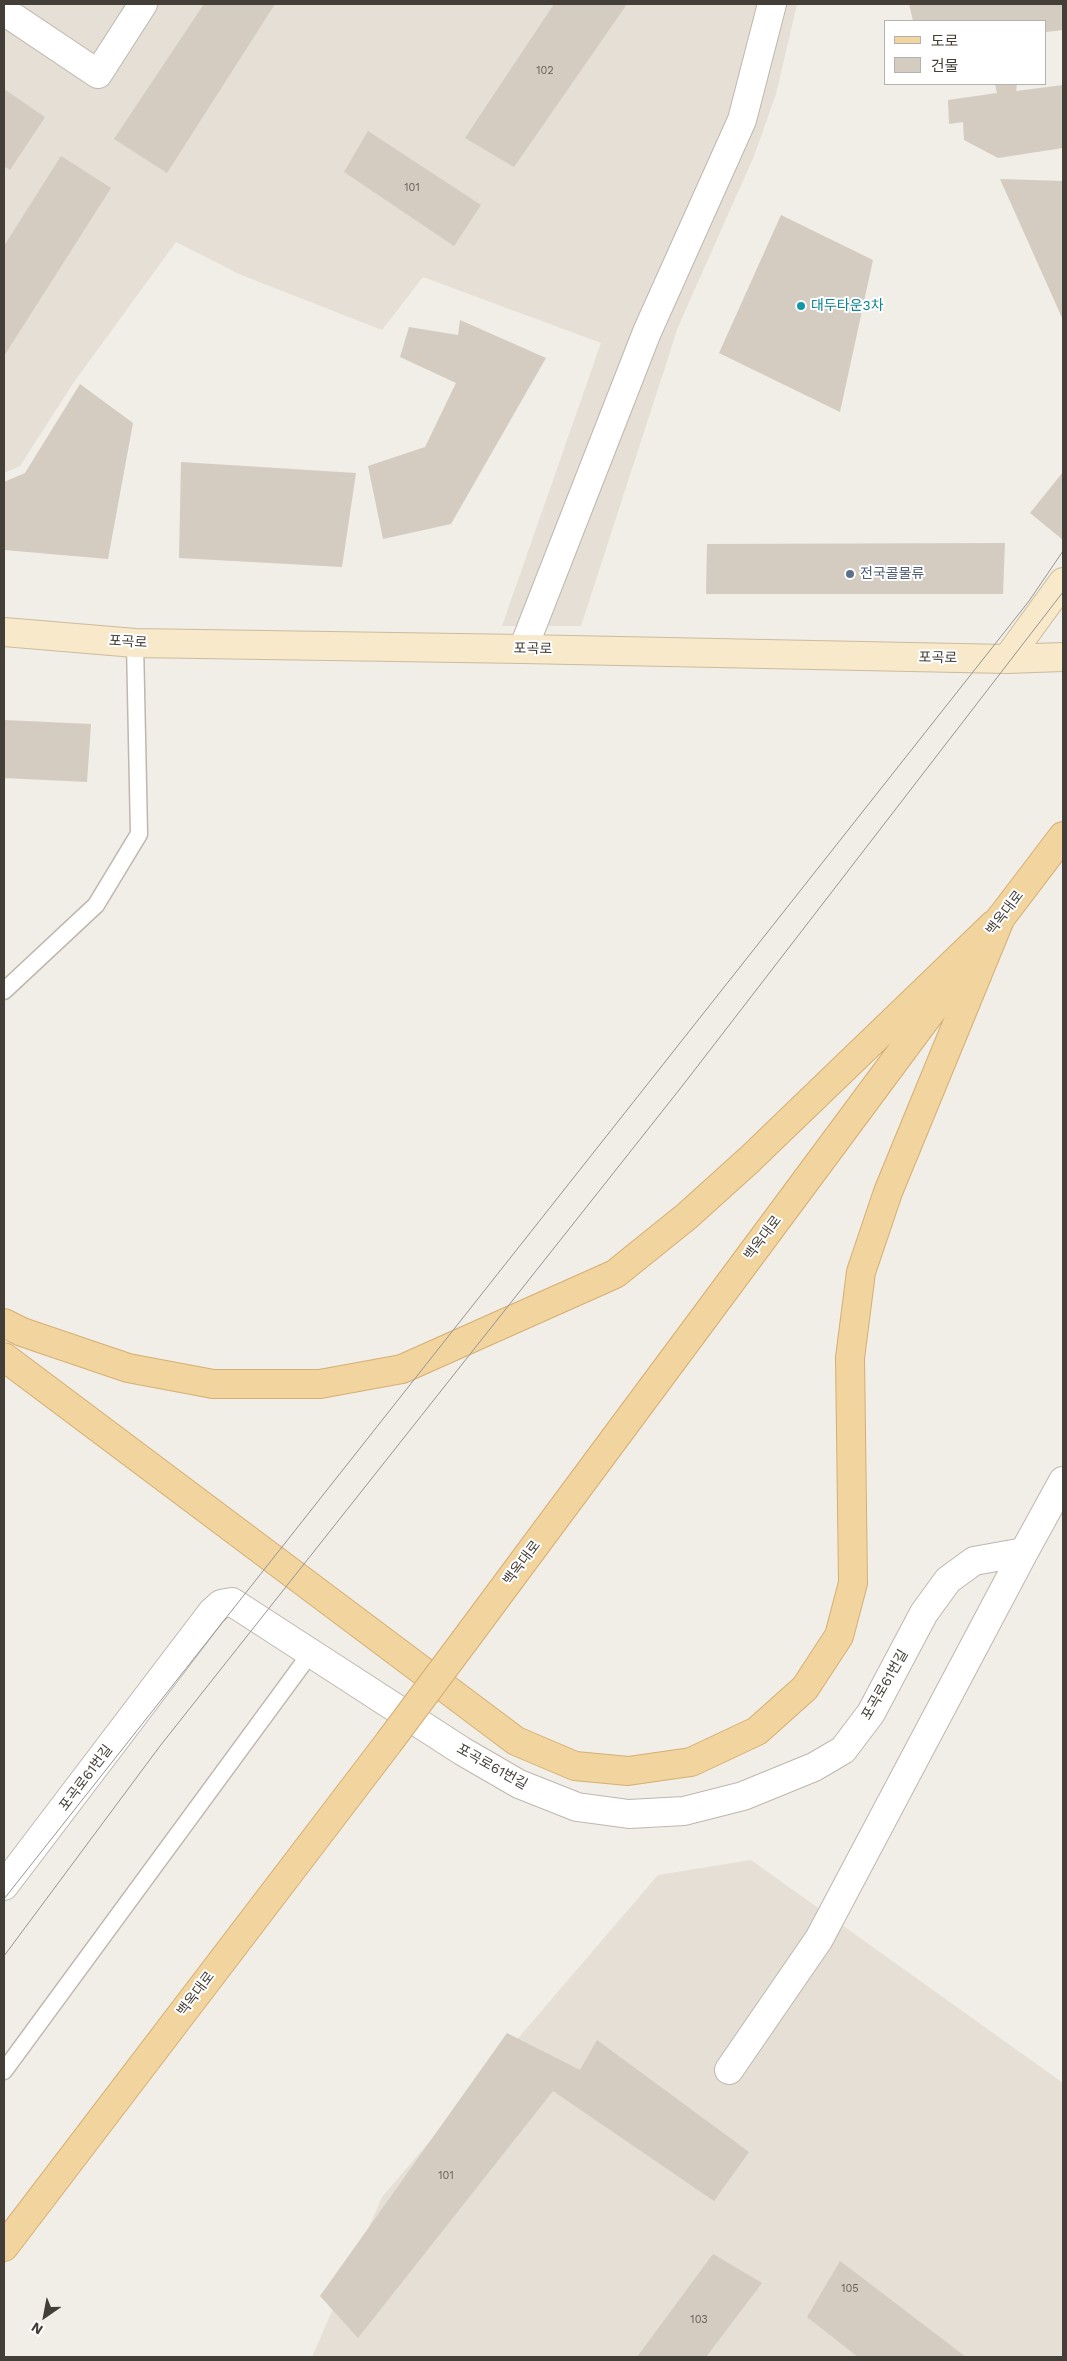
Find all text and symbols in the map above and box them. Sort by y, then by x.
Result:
legend [884,20,1047,85]
text: 도로 [931,32,959,50]
text: 건물 [931,57,959,75]
house number: 102 [536,64,554,78]
house number: 101 [404,181,420,195]
place label: 대두타운3차 [811,298,884,314]
marker: 대두타운3차 [795,300,807,312]
place label: 전국콜물류 [860,566,924,582]
marker: 전국콜물류 [844,568,856,580]
street label: 포곡로 [108,633,148,651]
street label: 포곡로 [514,640,552,658]
street label: 포곡로 [919,649,957,667]
street label: 백옥대로 [983,887,1027,939]
street label: 백옥대로 [741,1212,785,1264]
street label: 백옥대로 [500,1537,544,1589]
street label: 포곡로61번길 [858,1647,912,1723]
street label: 포곡로61번길 [454,1741,530,1793]
street label: 포곡로61번길 [56,1742,116,1814]
street label: 백옥대로 [174,1968,218,2020]
house number: 101 [438,2169,454,2183]
house number: 105 [841,2282,859,2296]
north arrow [20,2291,70,2341]
house number: 103 [690,2313,708,2327]
text: N [28,2319,46,2338]

